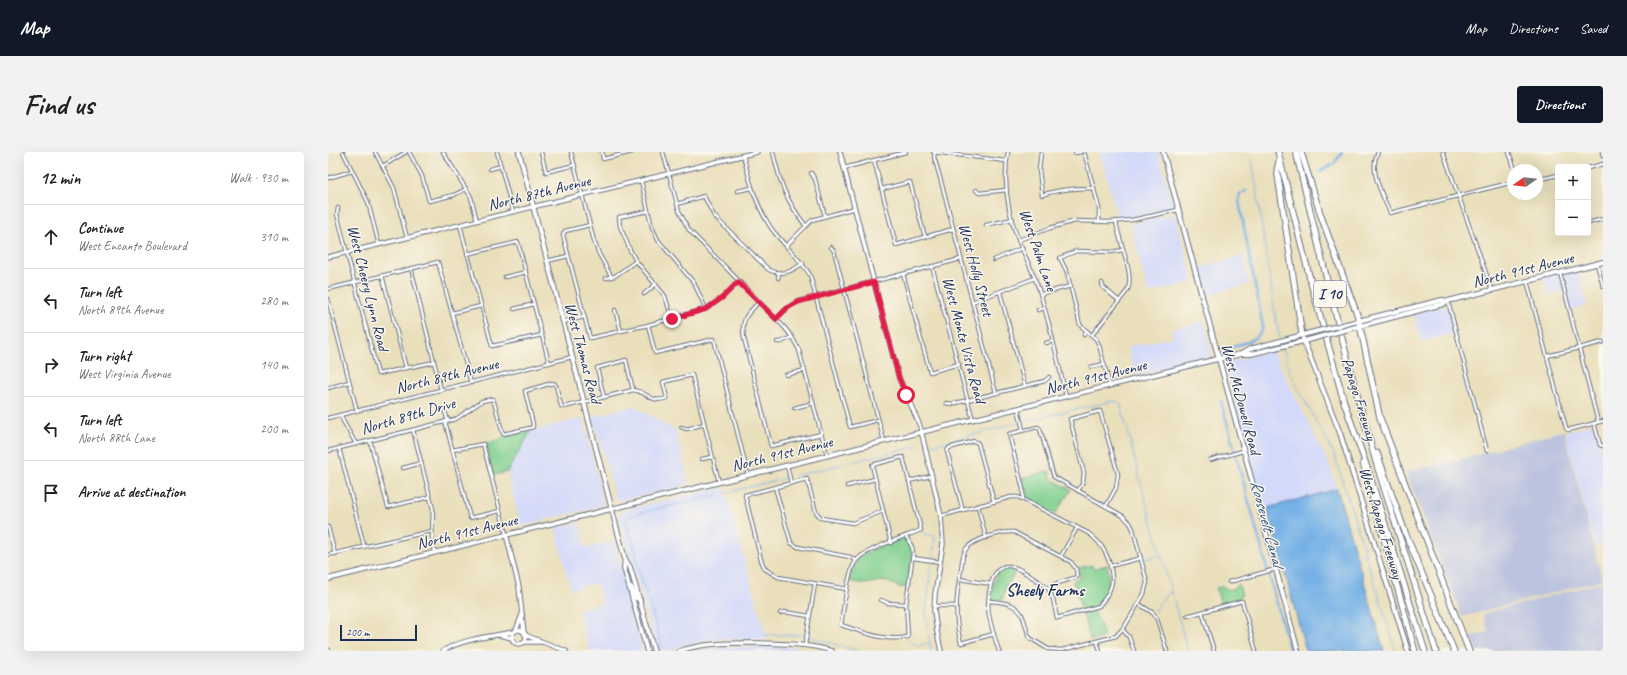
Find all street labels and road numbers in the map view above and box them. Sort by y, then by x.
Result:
street label: North 87th Avenue [486,170,594,215]
street label: West Palm Lane [1015,206,1062,296]
street label: West Holly Street [954,221,998,320]
street label: West Cheery Lynn Road [343,223,394,356]
street label: North 91st Avenue [1470,247,1577,292]
street label: West Monte Vista Road [938,275,991,408]
road number: I 10 [1314,281,1346,307]
street label: West Thomas Road [560,300,607,408]
street label: West McDowell Road [1217,341,1266,459]
street label: North 89th Avenue [394,353,502,398]
street label: North 91st Avenue [1043,354,1150,399]
street label: Papago Freeway [1337,355,1381,444]
street label: North 89th Drive [359,393,459,439]
street label: North 91st Avenue [729,431,836,476]
street label: West Papago Freeway [1354,465,1408,583]
street label: North 91st Avenue [414,509,521,554]

